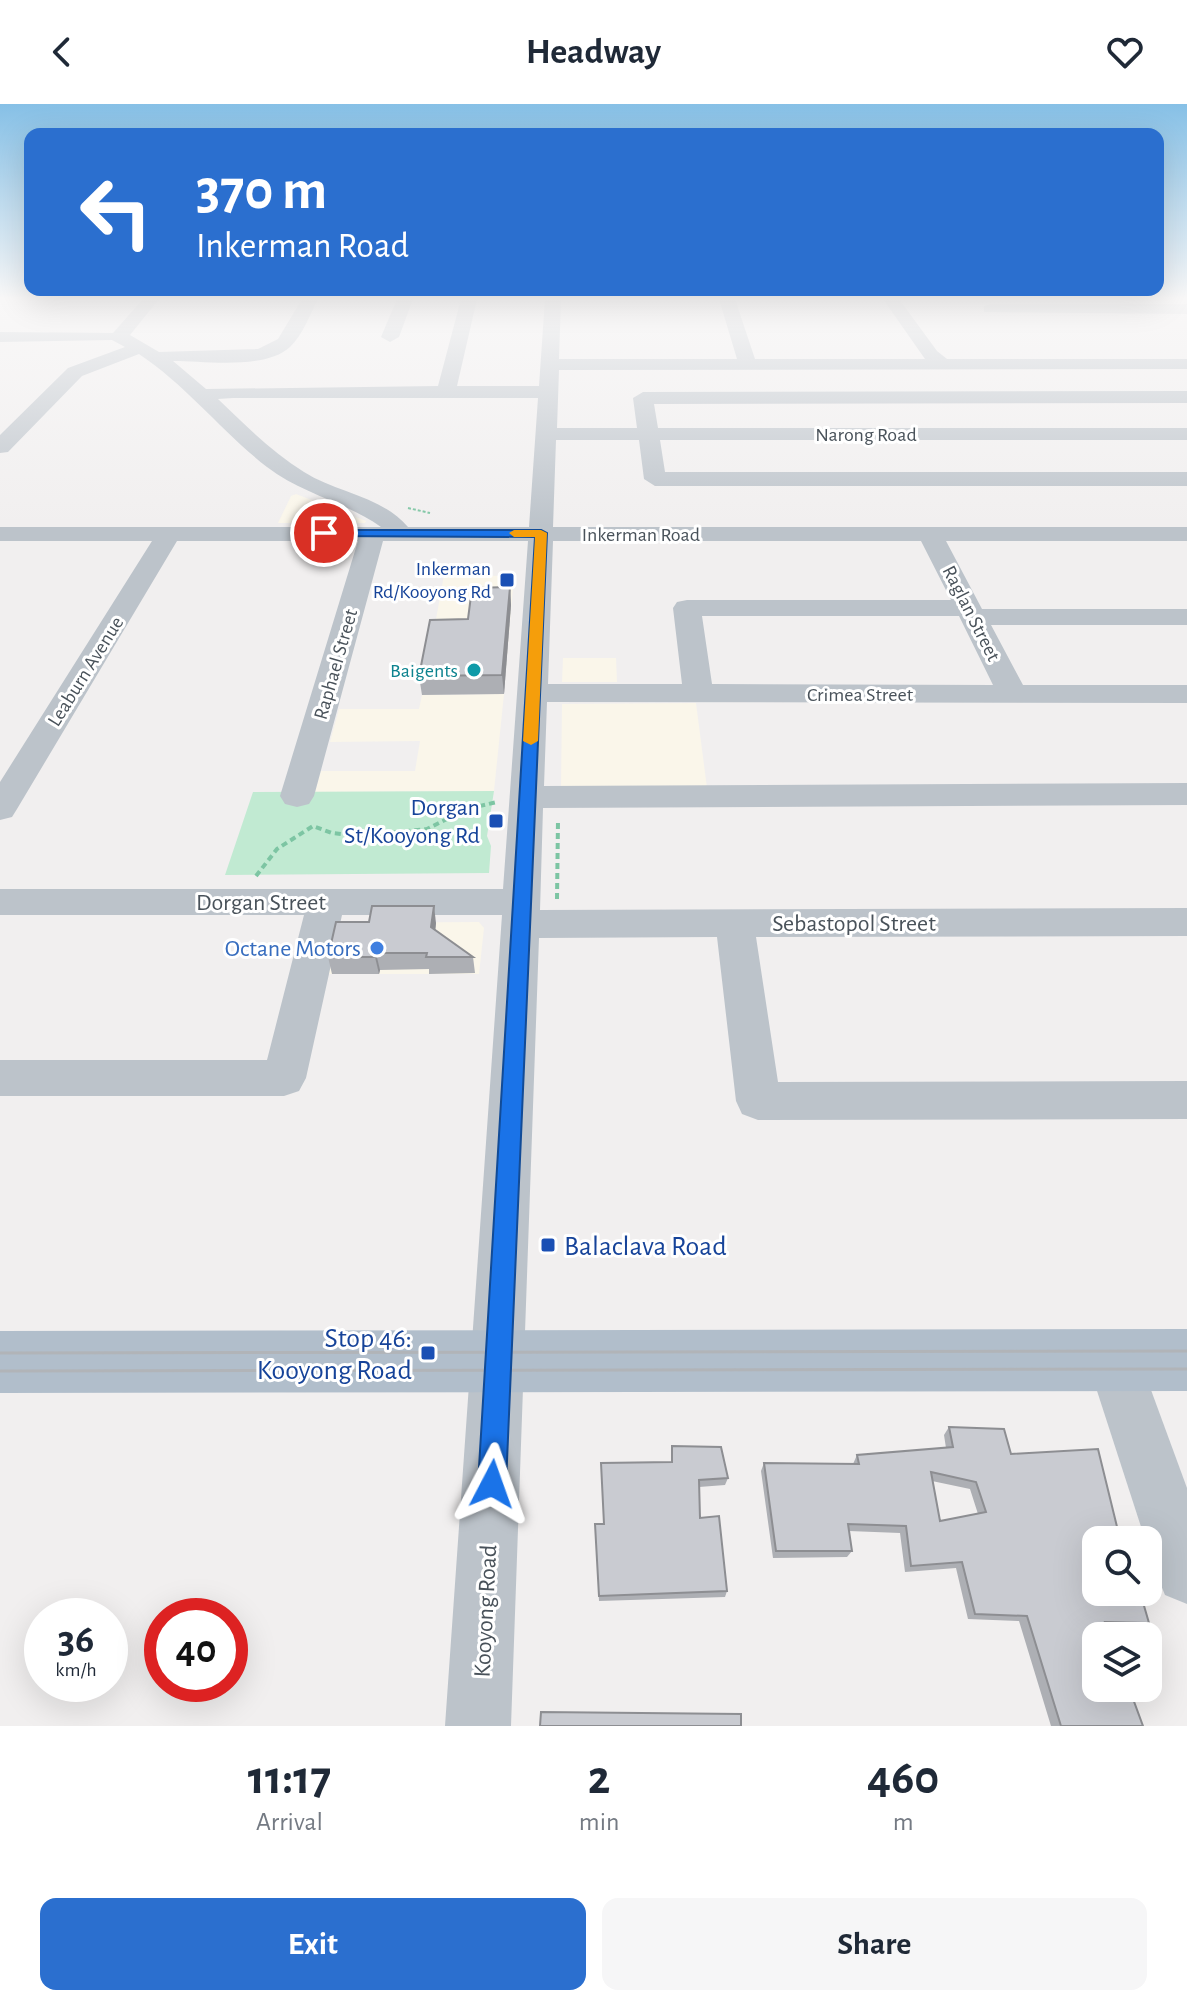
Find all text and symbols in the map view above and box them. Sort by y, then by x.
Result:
icon: back [40,30,84,74]
icon: heart [1103,30,1147,74]
text: Headway [526,34,661,70]
icon: left [64,160,168,264]
text: 370 m [196,163,327,219]
text: Inkerman Road [196,228,409,264]
street label: Narong Road [815,425,917,445]
pin [290,499,358,567]
icon: arrive [302,511,346,555]
street label: Inkerman Road [582,525,700,545]
place label: Inkerman Rd/Kooyong Rd [373,559,491,602]
street label: Raglan Street [939,562,1004,665]
marker: Inkerman Rd/Kooyong Rd [498,571,516,589]
street label: Raphael Street [311,606,361,722]
street label: Leaburn Avenue [44,613,127,730]
place label: Baigents [390,661,458,681]
marker: Baigents [465,661,483,679]
street label: Crimea Street [807,685,914,705]
place label: Dorgan St/Kooyong Rd [344,796,480,848]
marker: Dorgan St/Kooyong Rd [487,812,505,830]
street label: Dorgan Street [196,891,326,915]
street label: Sebastopol Street [772,912,936,936]
place label: Octane Motors [225,937,361,961]
marker: Octane Motors [368,939,386,957]
place label: Balaclava Road [564,1233,727,1261]
marker: Balaclava Road [539,1236,557,1254]
place label: Stop 46: Kooyong Road [257,1325,412,1385]
marker: Stop 46: Kooyong Road [419,1344,437,1362]
position arrow [450,1442,534,1526]
map controls [1082,1526,1162,1702]
button: search [1082,1526,1162,1606]
street label: Kooyong Road [471,1544,501,1678]
speed limit sign: 40 [144,1598,248,1702]
text: 36 [58,1620,94,1660]
button: layers [1082,1622,1162,1702]
text: km/h [55,1660,97,1680]
text: 11:17 [248,1755,331,1803]
text: 2 [588,1755,610,1803]
text: 460 [867,1755,939,1803]
text: Arrival [256,1809,323,1835]
text: min [579,1809,619,1835]
text: m [893,1809,914,1835]
button: Exit [40,1898,586,1990]
button: Share [602,1898,1147,1990]

